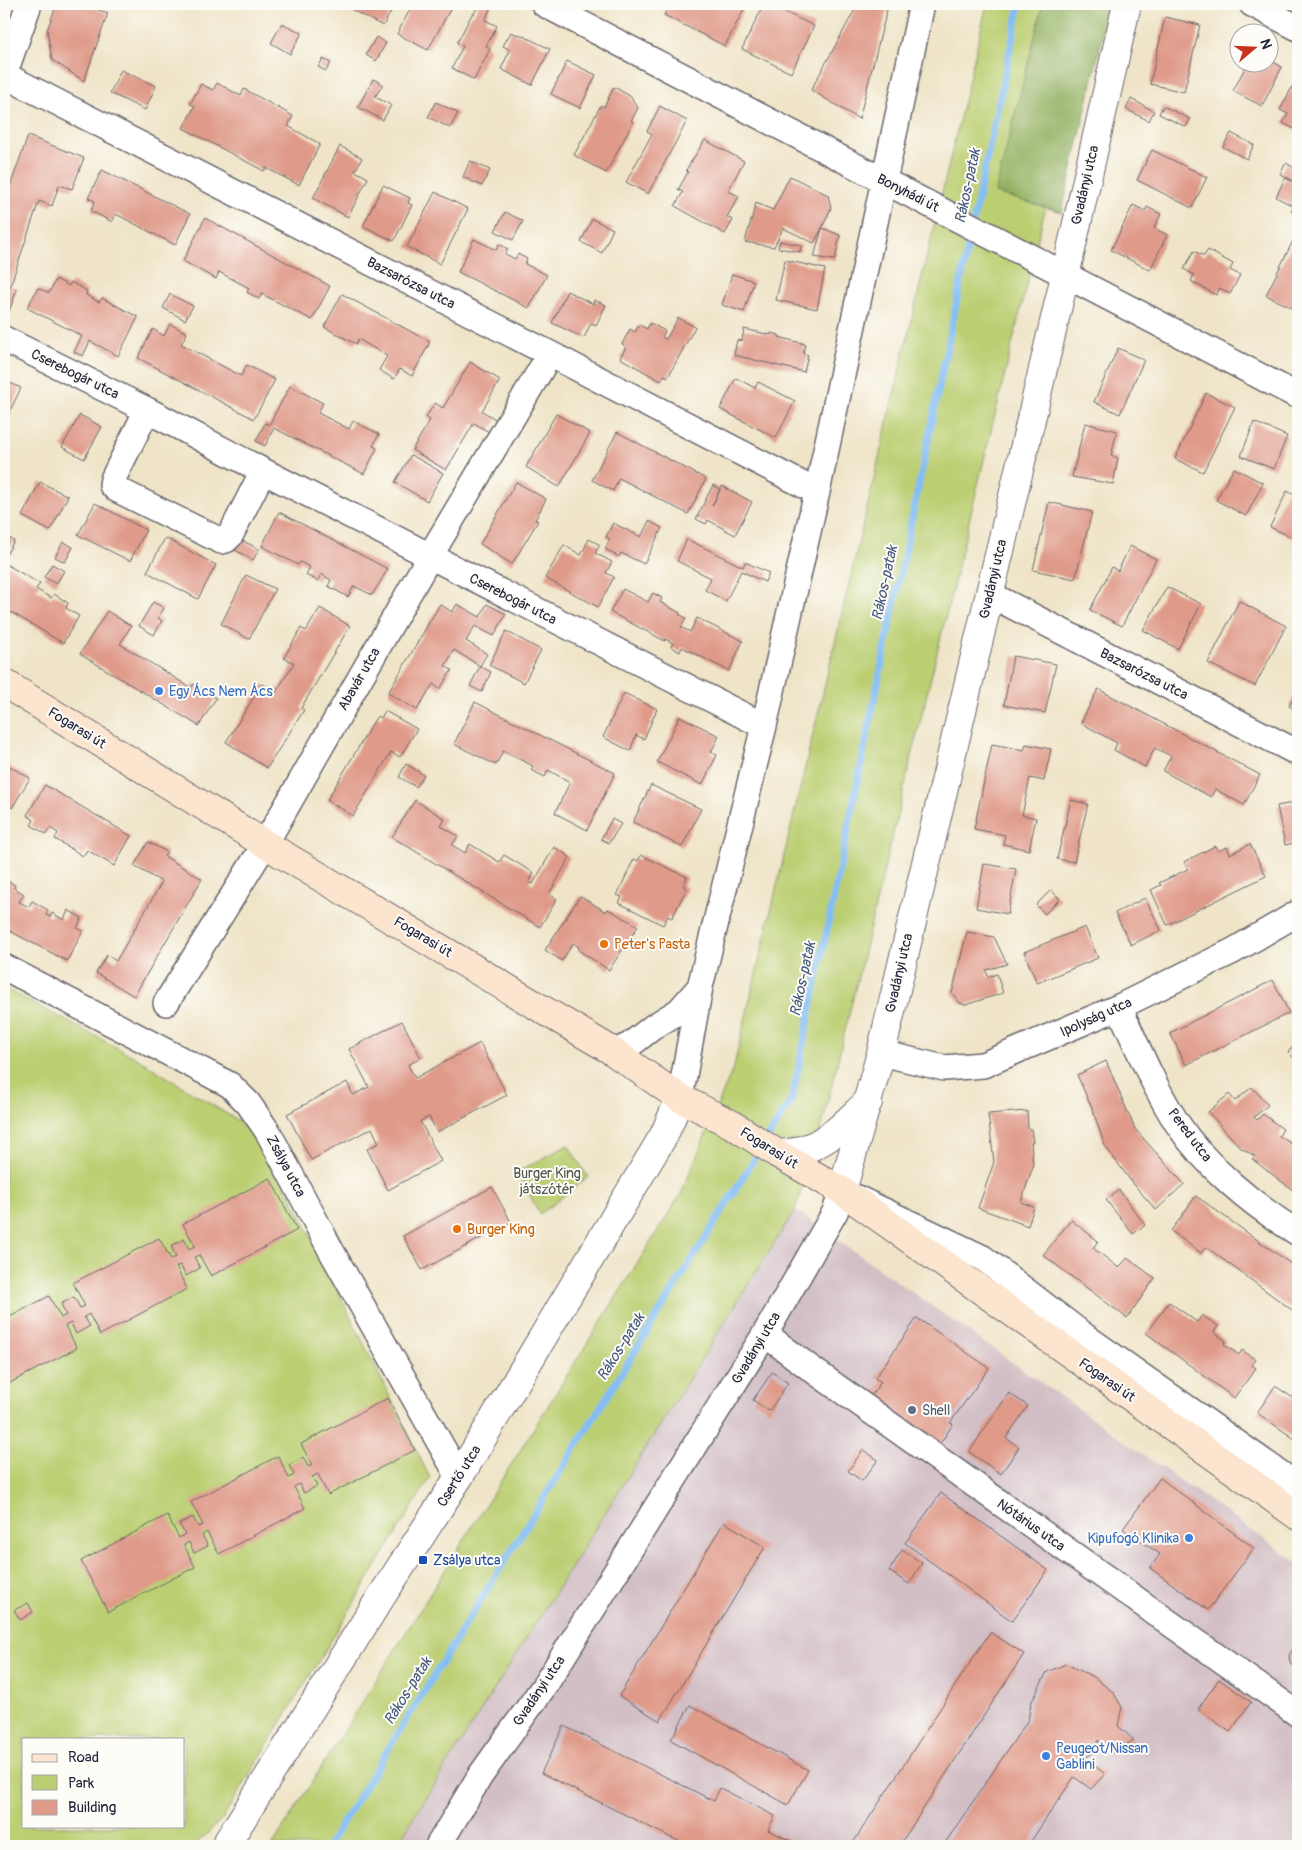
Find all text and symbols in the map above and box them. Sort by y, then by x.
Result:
north arrow [1230,22,1280,72]
text: N [1256,37,1275,51]
street label: Gvadányi utca [1068,144,1102,226]
water label: Rákos-patak [951,145,986,225]
street label: Bonyhádi út [874,170,942,216]
street label: Bazsarózsa utca [364,254,458,312]
street label: Cserebogár utca [28,345,122,403]
street label: Gvadányi utca [976,538,1010,620]
water label: Rákos-patak [868,542,903,622]
street label: Cserebogár utca [466,570,560,628]
street label: Abavár utca [334,645,384,713]
street label: Bazsarózsa utca [1097,645,1191,703]
place label: Egy Ács Nem Ács [169,682,273,700]
marker: Egy Ács Nem Ács [153,685,165,697]
street label: Fogarasi út [45,704,109,753]
street label: Fogarasi út [391,913,456,961]
street label: Gvadányi utca [882,932,916,1014]
place label: Peter's Pasta [614,936,690,953]
marker: Peter's Pasta [598,938,610,950]
water label: Rákos-patak [786,938,821,1018]
street label: Ipolyság utca [1058,994,1134,1040]
street label: Pered utca [1164,1105,1216,1165]
street label: Fogarasi út [737,1124,801,1173]
street label: Zsálya utca [263,1132,309,1200]
park label: Burger King játszótér [513,1165,581,1198]
place label: Burger King [467,1221,535,1238]
marker: Burger King [451,1223,463,1235]
water label: Rákos-patak [593,1308,650,1384]
street label: Gvadányi utca [728,1309,784,1387]
street label: Fogarasi út [1076,1354,1139,1406]
place label: Shell [922,1402,950,1419]
marker: Shell [906,1404,918,1416]
street label: Csertő utca [433,1442,485,1510]
street label: Nótárius utca [994,1495,1068,1555]
place label: Kipufogó Klinika [1087,1530,1179,1547]
marker: Kipufogó Klinika [1183,1532,1195,1544]
place label: Zsálya utca [433,1552,501,1569]
marker: Zsálya utca [417,1554,429,1566]
water label: Rákos-patak [380,1652,437,1728]
street label: Gvadányi utca [509,1653,569,1729]
legend [22,1738,185,1828]
place label: Peugeot/Nissan Gablini [1056,1740,1148,1773]
text: Road [68,1748,99,1767]
marker: Peugeot/Nissan Gablini [1040,1750,1052,1762]
text: Park [68,1774,95,1793]
text: Building [68,1798,116,1817]

